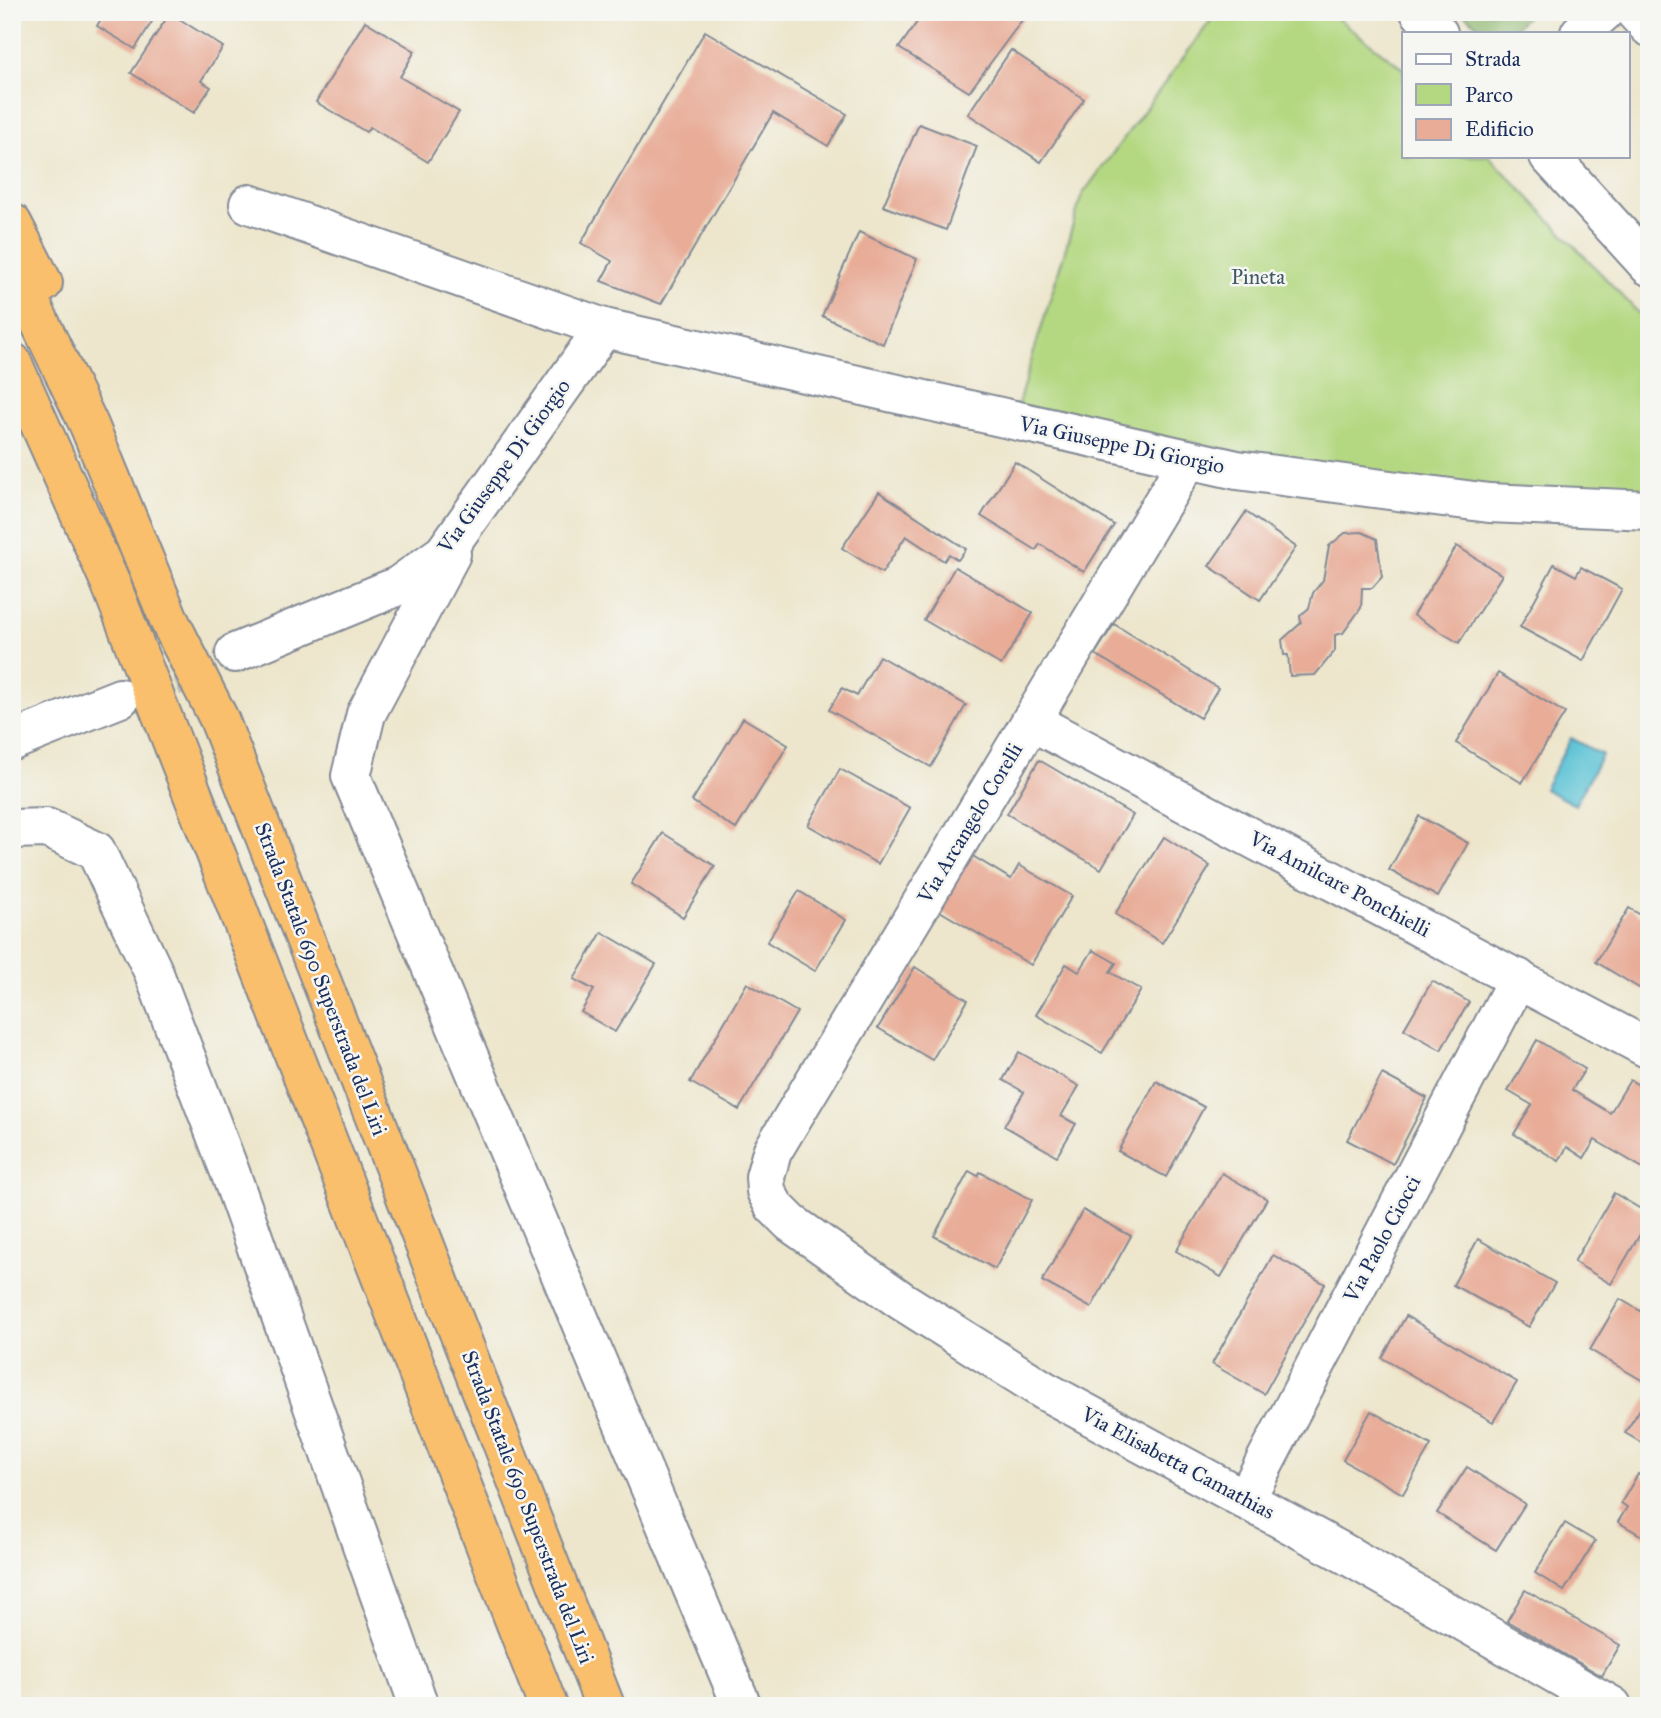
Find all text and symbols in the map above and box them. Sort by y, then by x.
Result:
legend [1402,32,1630,158]
text: Strada [1465,46,1521,72]
text: Parco [1465,82,1513,108]
text: Edificio [1465,116,1534,142]
park label: Pineta [1231,264,1285,290]
street label: Via Giuseppe Di Giorgio [431,374,576,559]
street label: Via Giuseppe Di Giorgio [1016,410,1227,480]
street label: Via Arcangelo Corelli [911,738,1028,909]
street label: Strada Statale 690 Superstrada del Liri [249,819,393,1139]
street label: Via Amilcare Ponchielli [1244,825,1435,943]
street label: Via Paolo Ciocci [1337,1171,1426,1308]
street label: Strada Statale 690 Superstrada del Liri [456,1347,600,1667]
street label: Via Elisabetta Camathias [1076,1401,1279,1525]

